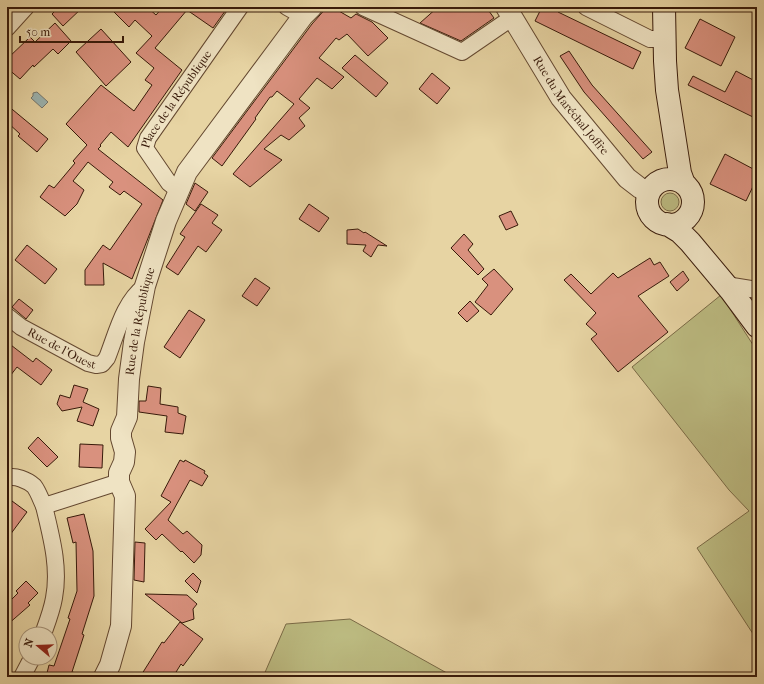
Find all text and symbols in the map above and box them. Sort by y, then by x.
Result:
scale bar [20,18,123,44]
text: 50 m [26,25,50,39]
street label: Place de la République [138,47,215,150]
street label: Rue du Maréchal Joffre [530,53,612,157]
street label: Rue de la République [123,265,158,376]
street label: Rue de l'Ouest [25,325,98,372]
north arrow [18,626,58,666]
text: N [22,636,37,649]

